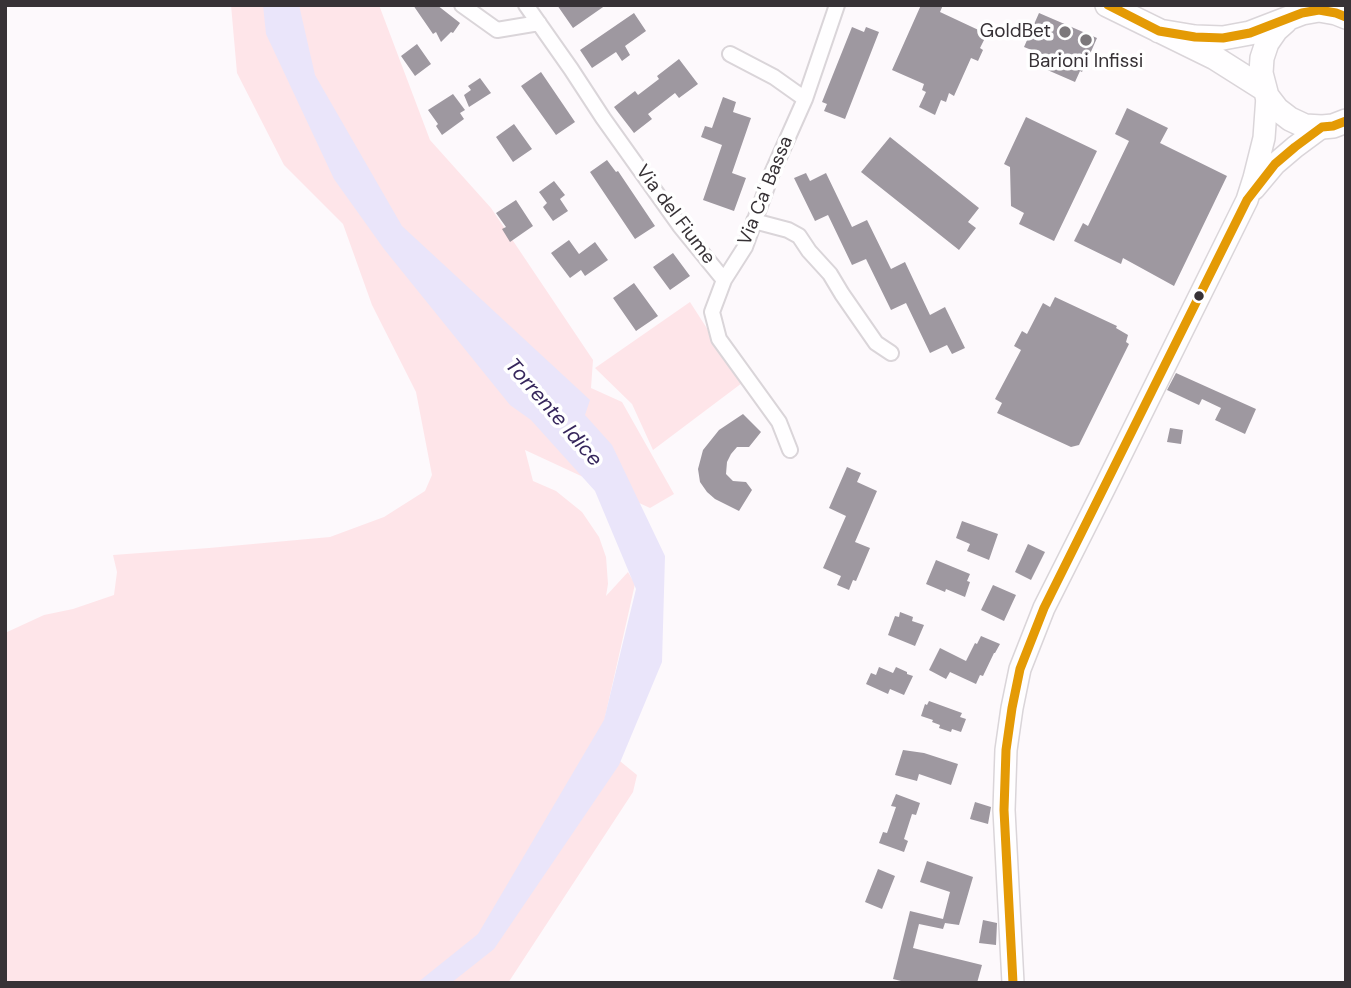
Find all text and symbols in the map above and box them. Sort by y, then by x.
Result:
place label: GoldBet [980,21,1051,43]
marker: GoldBet [1057,24,1073,40]
marker: Barioni Infissi [1078,32,1094,48]
place label: Barioni Infissi [1029,51,1143,73]
street label: Via Ca' Bassa [734,133,798,249]
street label: Via del Fiume [630,161,720,269]
unlabelled marker [1192,289,1206,303]
water label: Torrente Idice [499,354,607,472]

